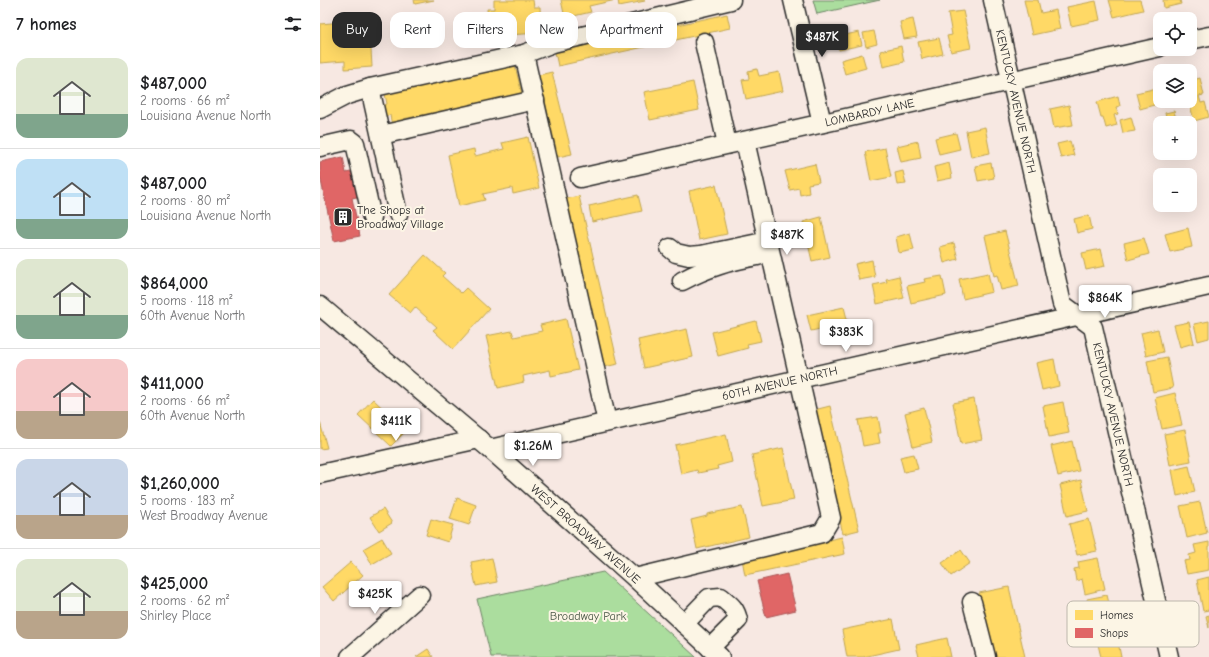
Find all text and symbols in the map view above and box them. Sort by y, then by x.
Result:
chip: Buy [332,12,382,48]
chip: Rent [390,12,445,48]
chip: Filters [453,12,517,48]
chip: New [525,12,578,48]
chip: Apartment [586,12,677,48]
map controls [1153,12,1197,212]
button: locate [1153,12,1197,56]
icon: filters [282,13,304,35]
text: 7 homes [16,15,77,34]
pin: $487K [794,24,850,58]
street label: KENTUCKY AVENUE NORTH [993,28,1039,175]
text: $487K [805,29,839,44]
button: layers [1153,64,1197,108]
icon: home [48,74,96,122]
text: $487,000 [140,74,207,93]
text: 2 rooms · 66 m² [140,93,229,108]
street label: LOMBARDY LANE [824,96,916,129]
text: Louisiana Avenue North [140,108,271,123]
button: + [1153,116,1197,160]
button: − [1153,168,1197,212]
text: $487,000 [140,174,207,193]
icon: home [48,175,96,223]
text: 2 rooms · 80 m² [140,193,230,208]
place label: The Shops at Broadway Village [357,203,443,231]
building icon: The Shops at Broadway Village [332,206,354,228]
text: Louisiana Avenue North [140,208,271,223]
pin: $487K [759,222,815,256]
text: $487K [770,227,804,242]
text: $864,000 [140,274,208,293]
icon: home [48,275,96,323]
pin: $864K [1077,285,1133,319]
text: $864K [1088,290,1122,305]
text: 5 rooms · 118 m² [140,293,233,308]
text: 60th Avenue North [140,308,245,323]
pin: $383K [818,319,874,353]
text: $383K [829,324,863,339]
street label: KENTUCKY AVENUE NORTH [1090,341,1136,488]
street label: 60TH AVENUE NORTH [720,363,839,403]
text: $411,000 [140,374,204,393]
icon: home [48,375,96,423]
text: 2 rooms · 66 m² [140,393,229,408]
text: 60th Avenue North [140,408,245,423]
pin: $411K [368,408,424,442]
text: $411K [380,413,412,428]
pin: $1.26M [500,433,566,467]
text: $1.26M [513,438,553,453]
text: $1,260,000 [140,474,220,493]
icon: home [48,475,96,523]
street label: WEST BROADWAY AVENUE [528,482,643,586]
text: 5 rooms · 183 m² [140,493,234,508]
text: West Broadway Avenue [140,508,268,523]
text: $425,000 [140,574,208,593]
icon: home [48,575,96,623]
pin: $425K [347,581,403,615]
text: $425K [358,586,392,601]
text: 2 rooms · 62 m² [140,593,229,608]
legend [1067,601,1199,647]
text: Shirley Place [140,608,211,623]
park label: Broadway Park [550,609,626,623]
text: Homes [1100,609,1133,622]
text: Shops [1100,627,1129,640]

